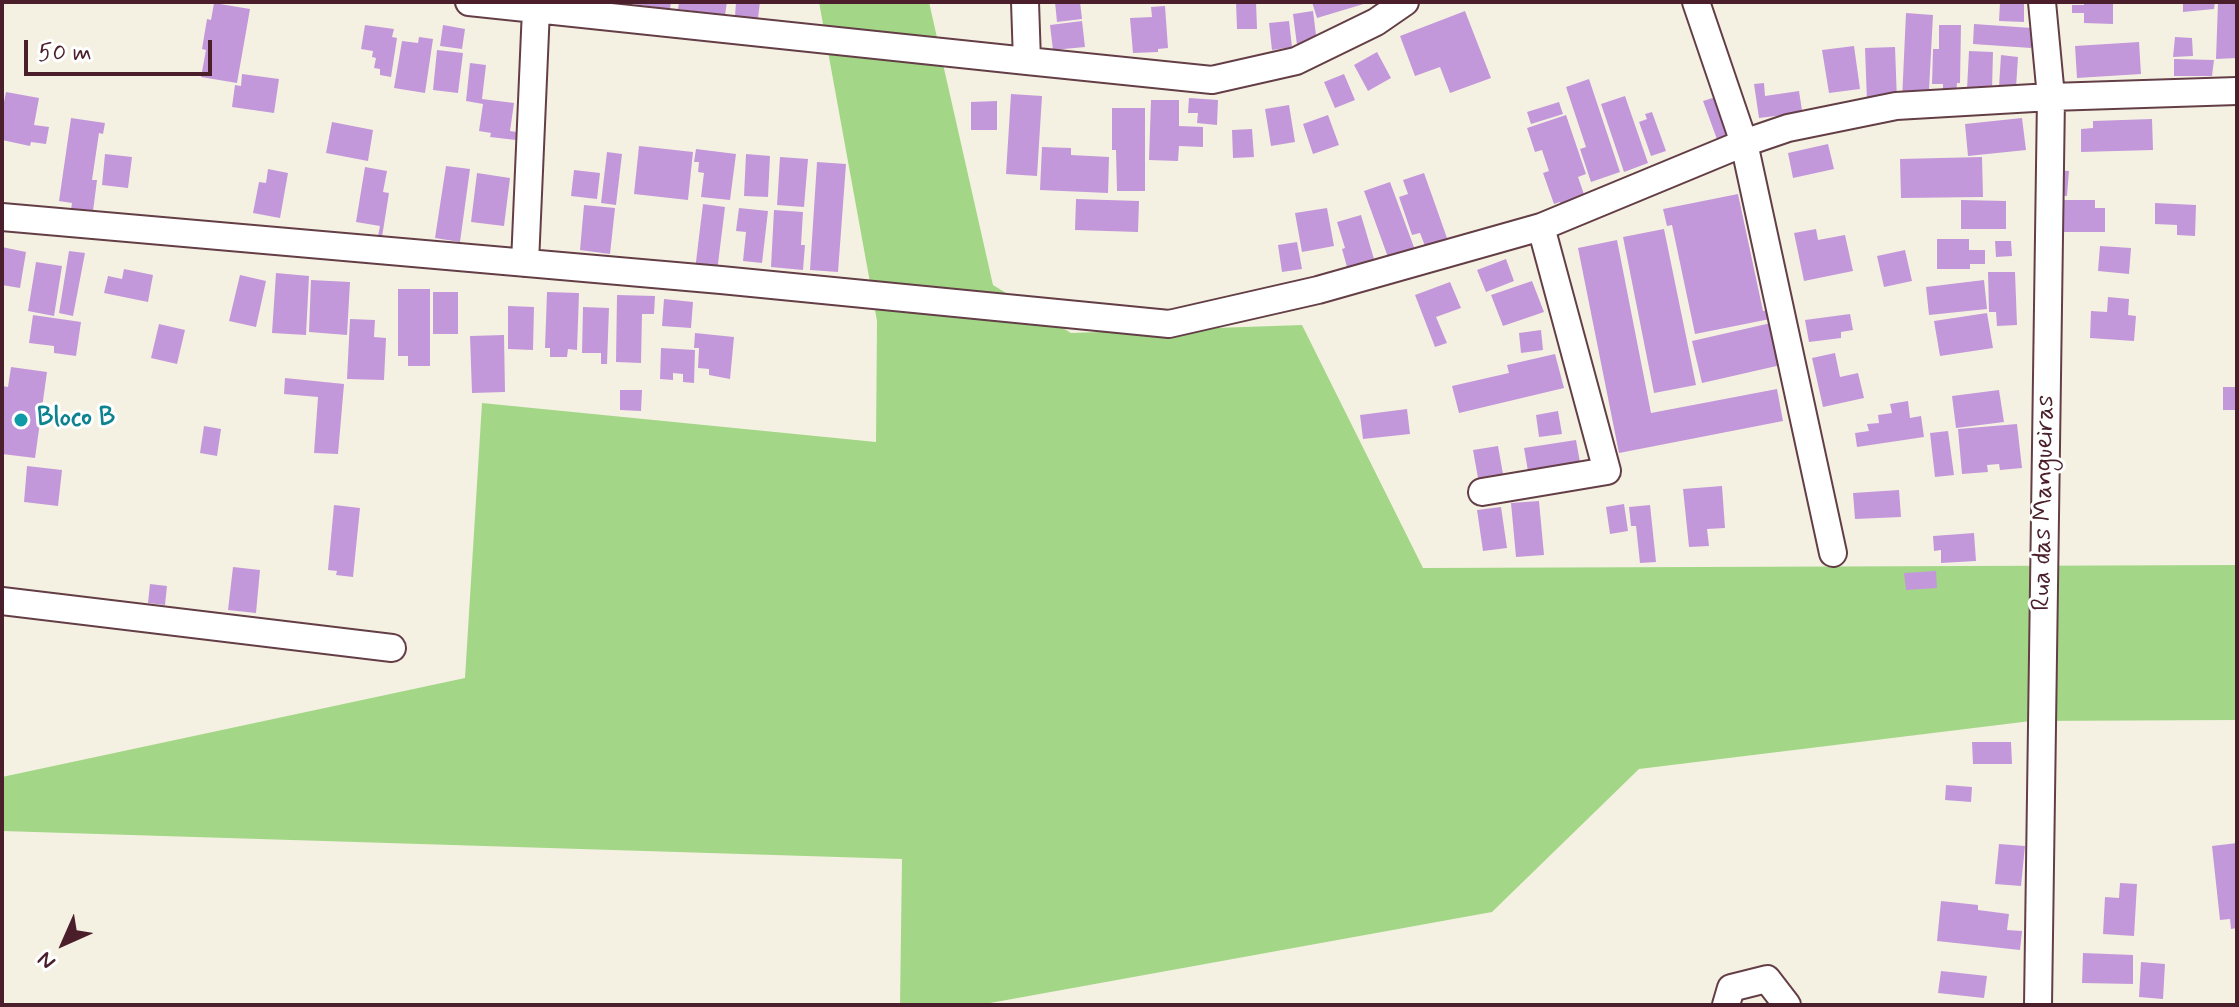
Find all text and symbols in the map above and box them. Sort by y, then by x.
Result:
scale bar [28,24,216,74]
text: 50 m [38,38,92,69]
street label: Rua das Mangueiras [2028,395,2062,611]
place label: Bloco B [37,404,115,436]
marker: Bloco B [12,411,30,429]
north arrow [24,903,104,983]
text: N [32,945,62,975]

